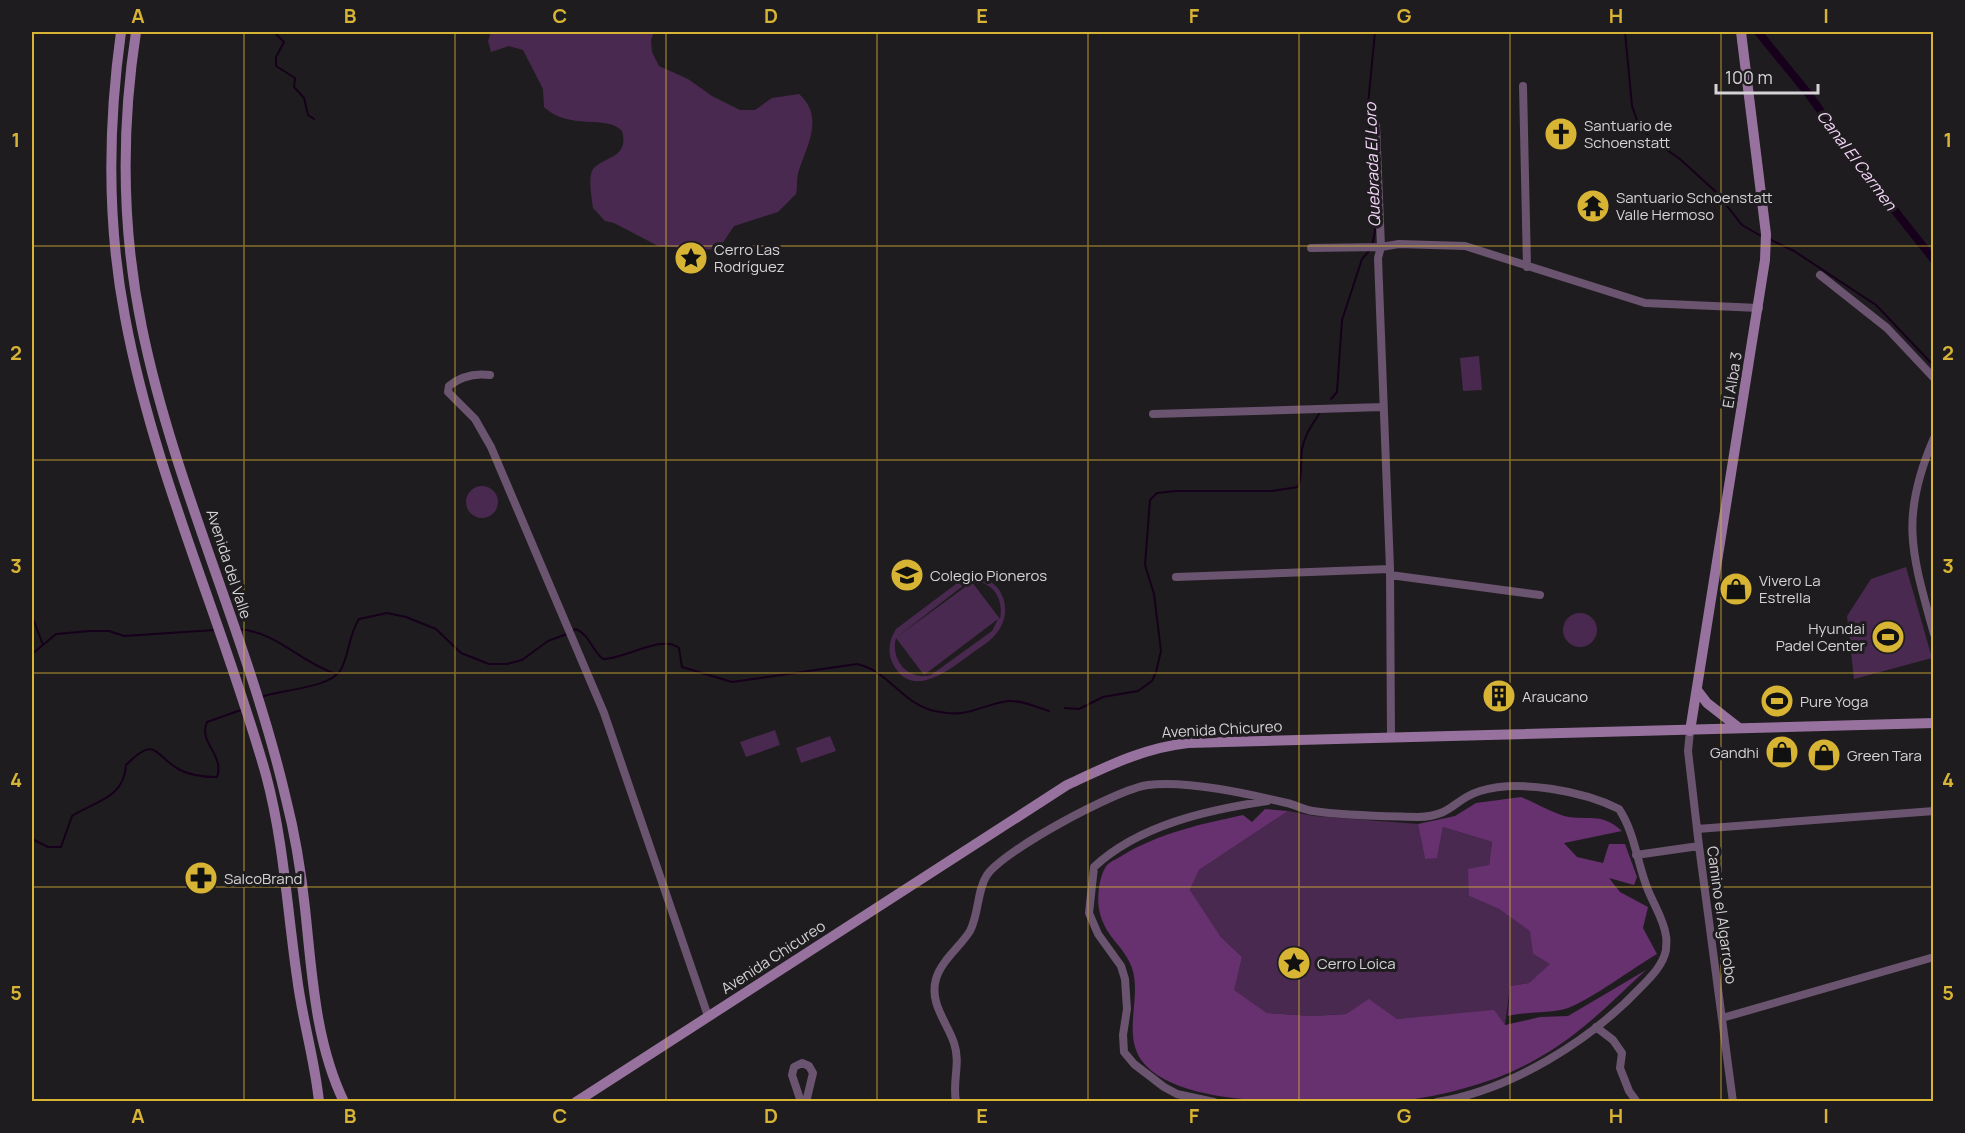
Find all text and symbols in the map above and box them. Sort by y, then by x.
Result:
text: A [131,2,145,29]
text: B [344,2,357,29]
text: C [553,2,567,29]
text: D [764,2,778,29]
text: E [976,2,988,29]
text: F [1189,2,1200,29]
text: G [1397,2,1412,29]
text: H [1609,2,1623,29]
text: I [1823,2,1829,29]
scale bar [1716,57,1818,95]
text: 100 m [1725,65,1773,89]
water label: Quebrada El Loro [1359,101,1385,228]
water label: Canal El Carmen [1812,105,1902,215]
place label: Santuario de Schoenstatt [1584,115,1672,153]
church icon: Santuario de Schoenstatt [1543,116,1579,152]
text: 1 [12,126,20,153]
text: 1 [1944,126,1952,153]
place label: Santuario Schoenstatt Valle Hermoso [1616,187,1773,225]
temple icon: Santuario Schoenstatt Valle Hermoso [1575,188,1611,224]
place label: Cerro Las Rodríguez [714,239,785,277]
place icon: Cerro Las Rodríguez [673,240,709,276]
text: 2 [10,339,22,366]
text: 2 [1942,339,1954,366]
street label: El Alba 3 [1717,350,1747,410]
street label: Avenida del Valle [201,507,257,622]
text: 3 [10,552,22,579]
text: 3 [1942,552,1954,579]
school or university icon: Colegio Pioneros [889,557,925,593]
place label: Colegio Pioneros [930,565,1047,586]
place label: Vivero La Estrella [1759,570,1820,608]
shop icon: Vivero La Estrella [1718,571,1754,607]
place label: Hyundai Padel Center [1776,618,1866,656]
sports icon: Hyundai Padel Center [1870,619,1906,655]
building icon: Araucano [1481,678,1517,714]
sports icon: Pure Yoga [1759,683,1795,719]
place label: Araucano [1522,686,1588,707]
place label: Pure Yoga [1800,691,1868,712]
street label: Avenida Chicureo [1161,715,1283,743]
shop icon: Gandhi [1764,734,1800,770]
shop icon: Green Tara [1806,737,1842,773]
place label: Gandhi [1710,742,1759,763]
place label: Green Tara [1847,745,1922,766]
text: 4 [10,766,22,793]
text: 4 [1942,766,1954,793]
street label: Camino el Algarrobo [1702,845,1742,985]
pharmacy icon: SalcoBrand [183,860,219,896]
place label: SalcoBrand [224,868,302,889]
street label: Avenida Chicureo [717,915,829,999]
place icon: Cerro Loica [1276,945,1312,981]
place label: Cerro Loica [1317,953,1396,974]
text: 5 [10,979,22,1006]
text: 5 [1942,979,1954,1006]
text: A [131,1102,145,1129]
text: B [344,1102,357,1129]
text: C [553,1102,567,1129]
text: D [764,1102,778,1129]
text: E [976,1102,988,1129]
text: F [1189,1102,1200,1129]
text: G [1397,1102,1412,1129]
text: H [1609,1102,1623,1129]
text: I [1823,1102,1829,1129]

